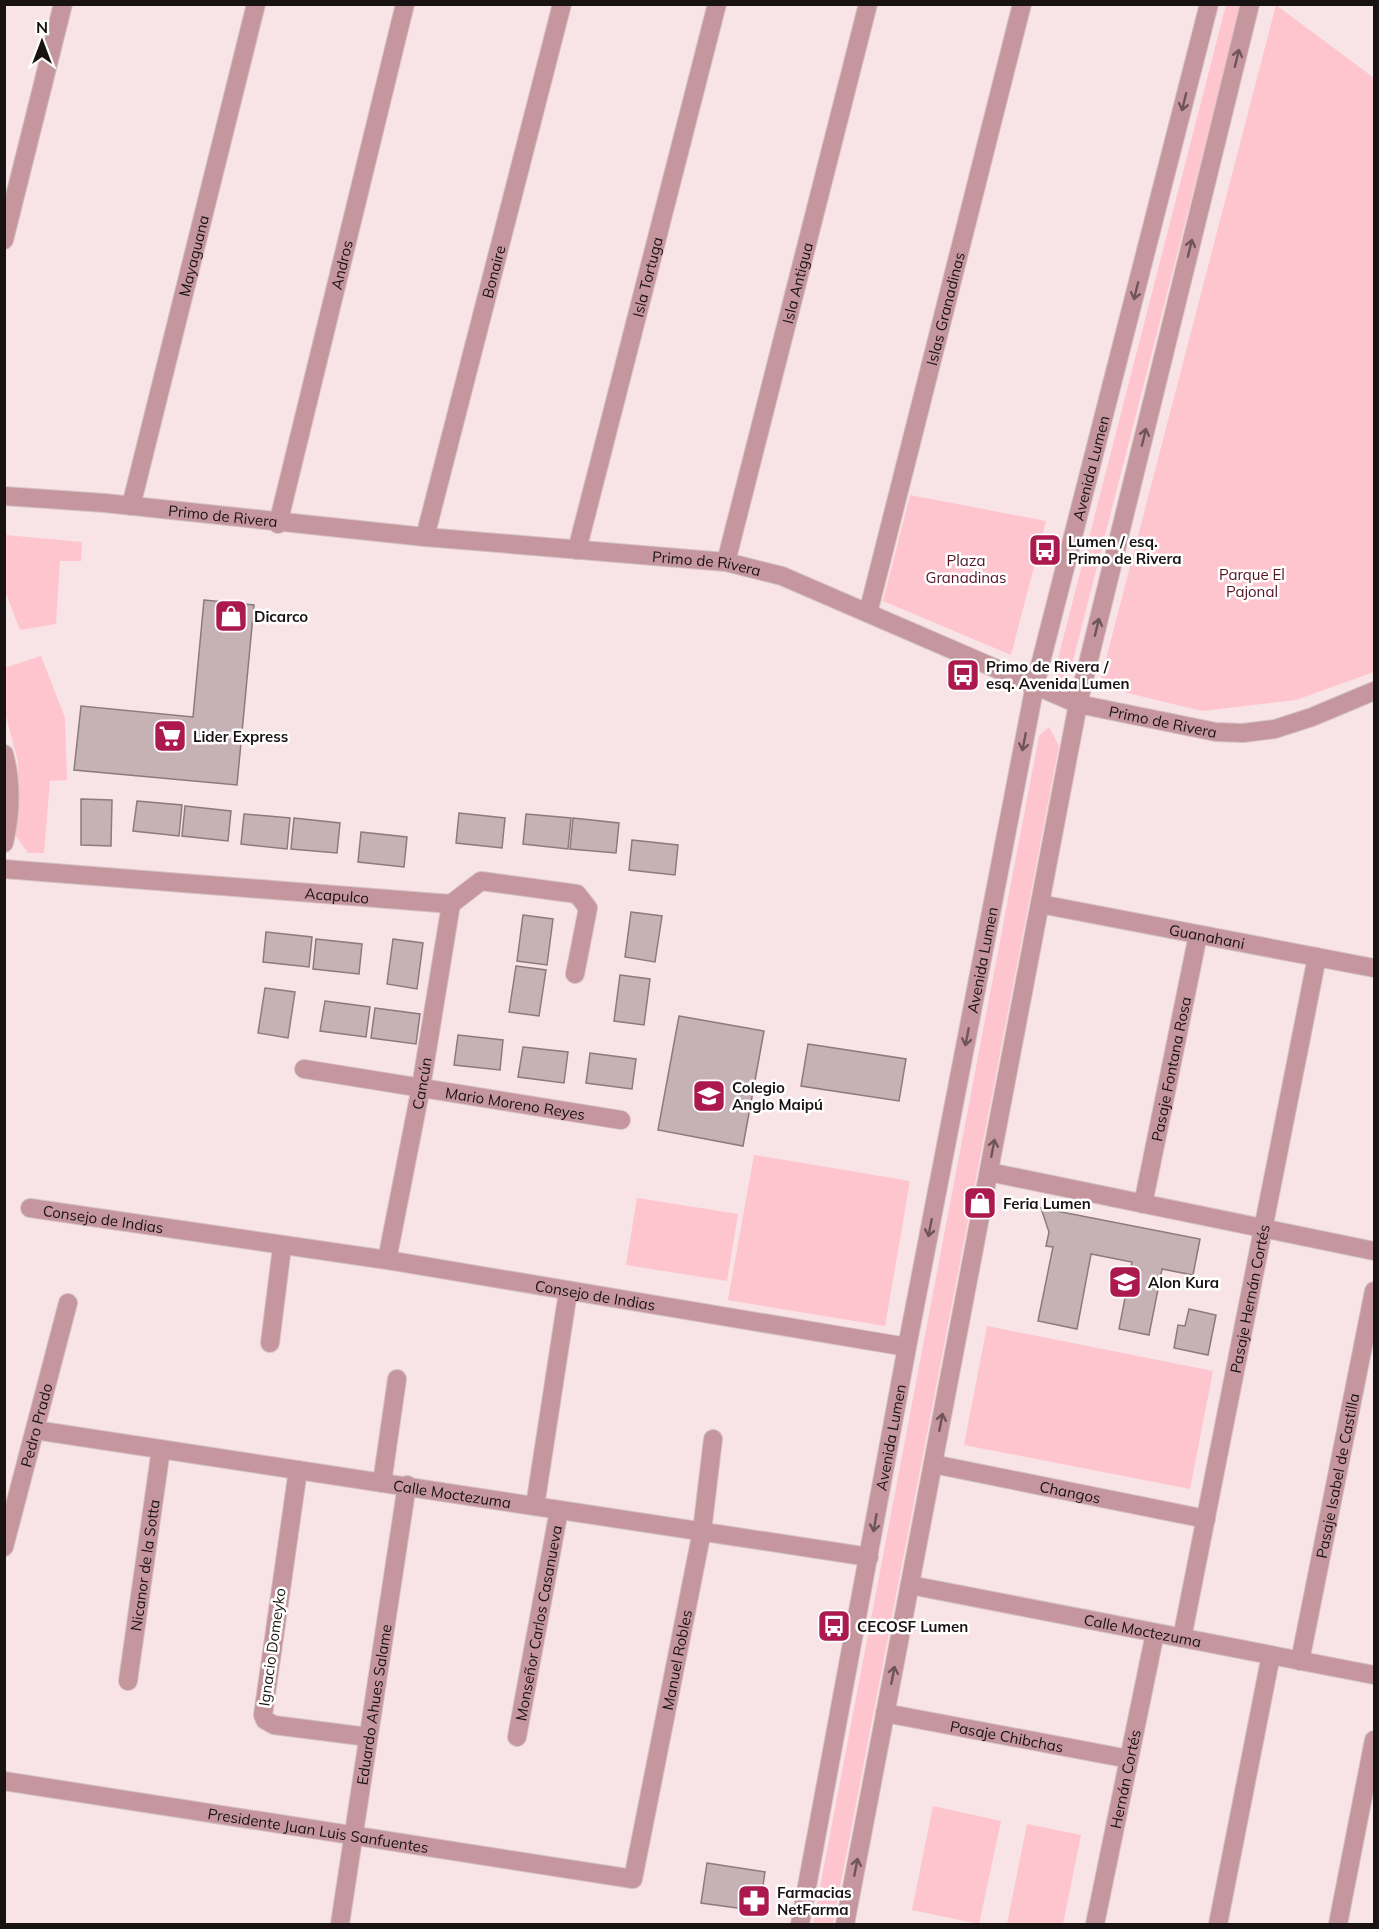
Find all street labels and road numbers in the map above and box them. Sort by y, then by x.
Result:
street label: Mayaguana [174,213,213,298]
street label: Isla Tortuga [628,235,666,319]
street label: Andros [326,238,357,291]
street label: Isla Antigua [778,240,816,326]
street label: Bonaire [477,243,509,300]
street label: Islas Granadinas [922,250,968,367]
street label: Avenida Lumen [1068,413,1113,523]
street label: Primo de Rivera [167,500,279,531]
street label: Primo de Rivera [651,546,763,580]
street label: Primo de Rivera [1107,701,1219,741]
street label: Acapulco [304,883,370,907]
street label: Avenida Lumen [962,905,1001,1015]
street label: Guanahani [1168,919,1246,953]
street label: Pasaje Fontana Rosa [1147,995,1195,1143]
street label: Cancún [407,1056,435,1111]
street label: Mario Moreno Reyes [444,1082,587,1124]
street label: Consejo de Indias [42,1200,165,1237]
street label: Pasaje Hernán Cortés [1225,1223,1273,1375]
street label: Consejo de Indias [534,1275,657,1314]
street label: Pedro Prado [16,1381,56,1469]
street label: Avenida Lumen [871,1383,909,1492]
street label: Pasaje Isabel de Castilla [1311,1391,1363,1560]
street label: Calle Moctezuma [392,1475,513,1512]
street label: Changos [1038,1476,1102,1507]
street label: Nicanor de la Sotta [126,1498,163,1632]
street label: Monseñor Carlos Casanueva [511,1524,566,1722]
street label: Ignacio Domeyko [254,1587,290,1707]
street label: Manuel Robles [657,1608,696,1712]
street label: Calle Moctezuma [1082,1609,1203,1651]
street label: Eduardo Ahues Salame [352,1623,395,1786]
street label: Pasaje Chibchas [949,1716,1065,1756]
street label: Hernán Cortés [1105,1728,1144,1830]
street label: Presidente Juan Luis Sanfuentes [207,1803,430,1857]

